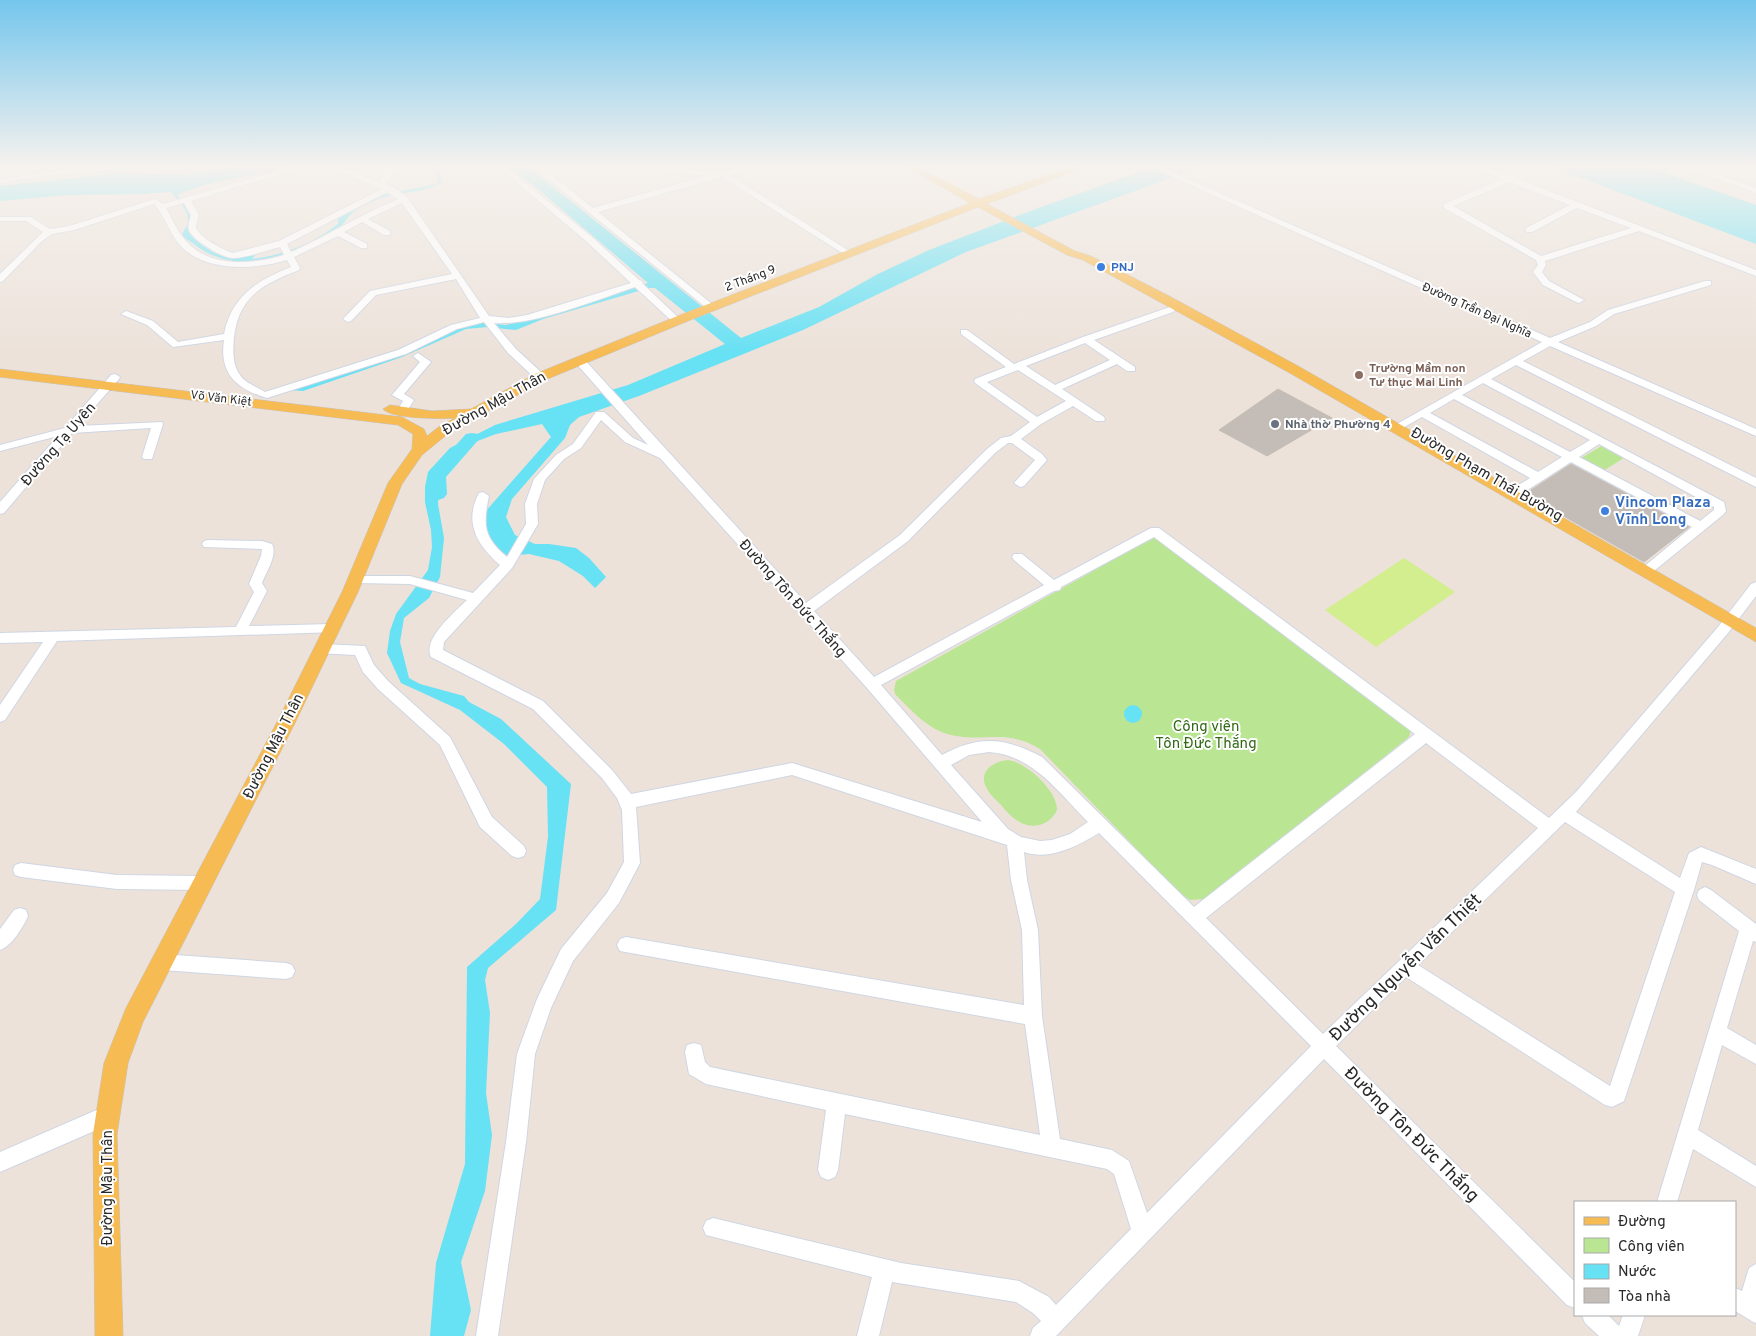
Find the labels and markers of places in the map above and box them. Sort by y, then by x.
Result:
place label: PNJ [1111,260,1134,276]
marker: PNJ [1095,261,1107,273]
place label: Trường Mầm non Tư thục Mai Linh [1369,361,1466,391]
marker: Trường Mầm non Tư thục Mai Linh [1353,369,1365,381]
place label: Nhà thờ Phường 4 [1285,417,1391,433]
marker: Nhà thờ Phường 4 [1269,418,1281,430]
place label: Vincom Plaza Vĩnh Long [1615,494,1711,530]
marker: Vincom Plaza Vĩnh Long [1599,505,1611,517]

